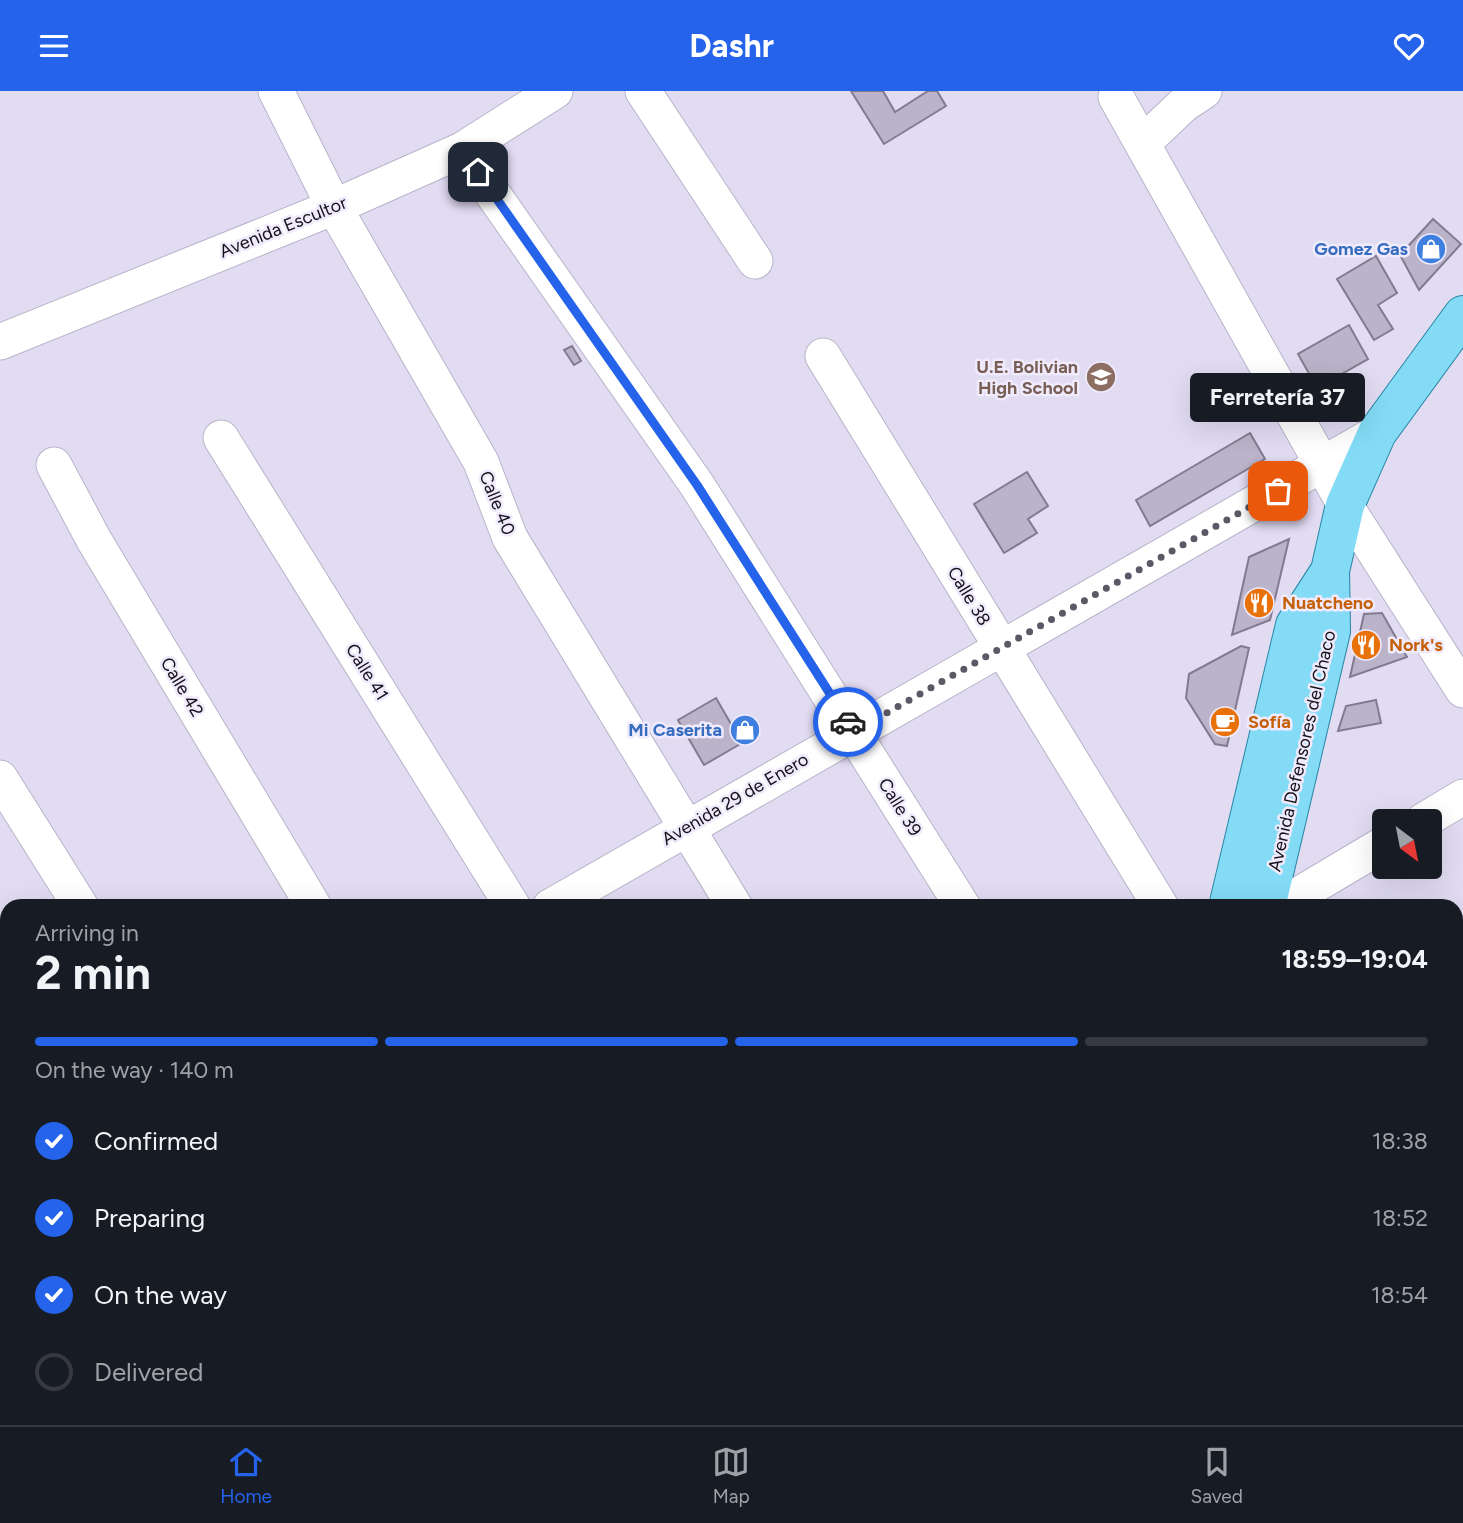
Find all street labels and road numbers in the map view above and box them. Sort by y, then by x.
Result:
street label: Avenida Escultor [216,191,350,263]
street label: Calle 40 [474,468,520,538]
street label: Calle 38 [943,562,995,630]
street label: Avenida Defensores del Chaco [1264,628,1340,874]
street label: Calle 41 [341,639,393,705]
street label: Calle 42 [156,653,208,721]
street label: Avenida 29 de Enero [658,748,812,850]
street label: Calle 39 [874,774,926,840]

